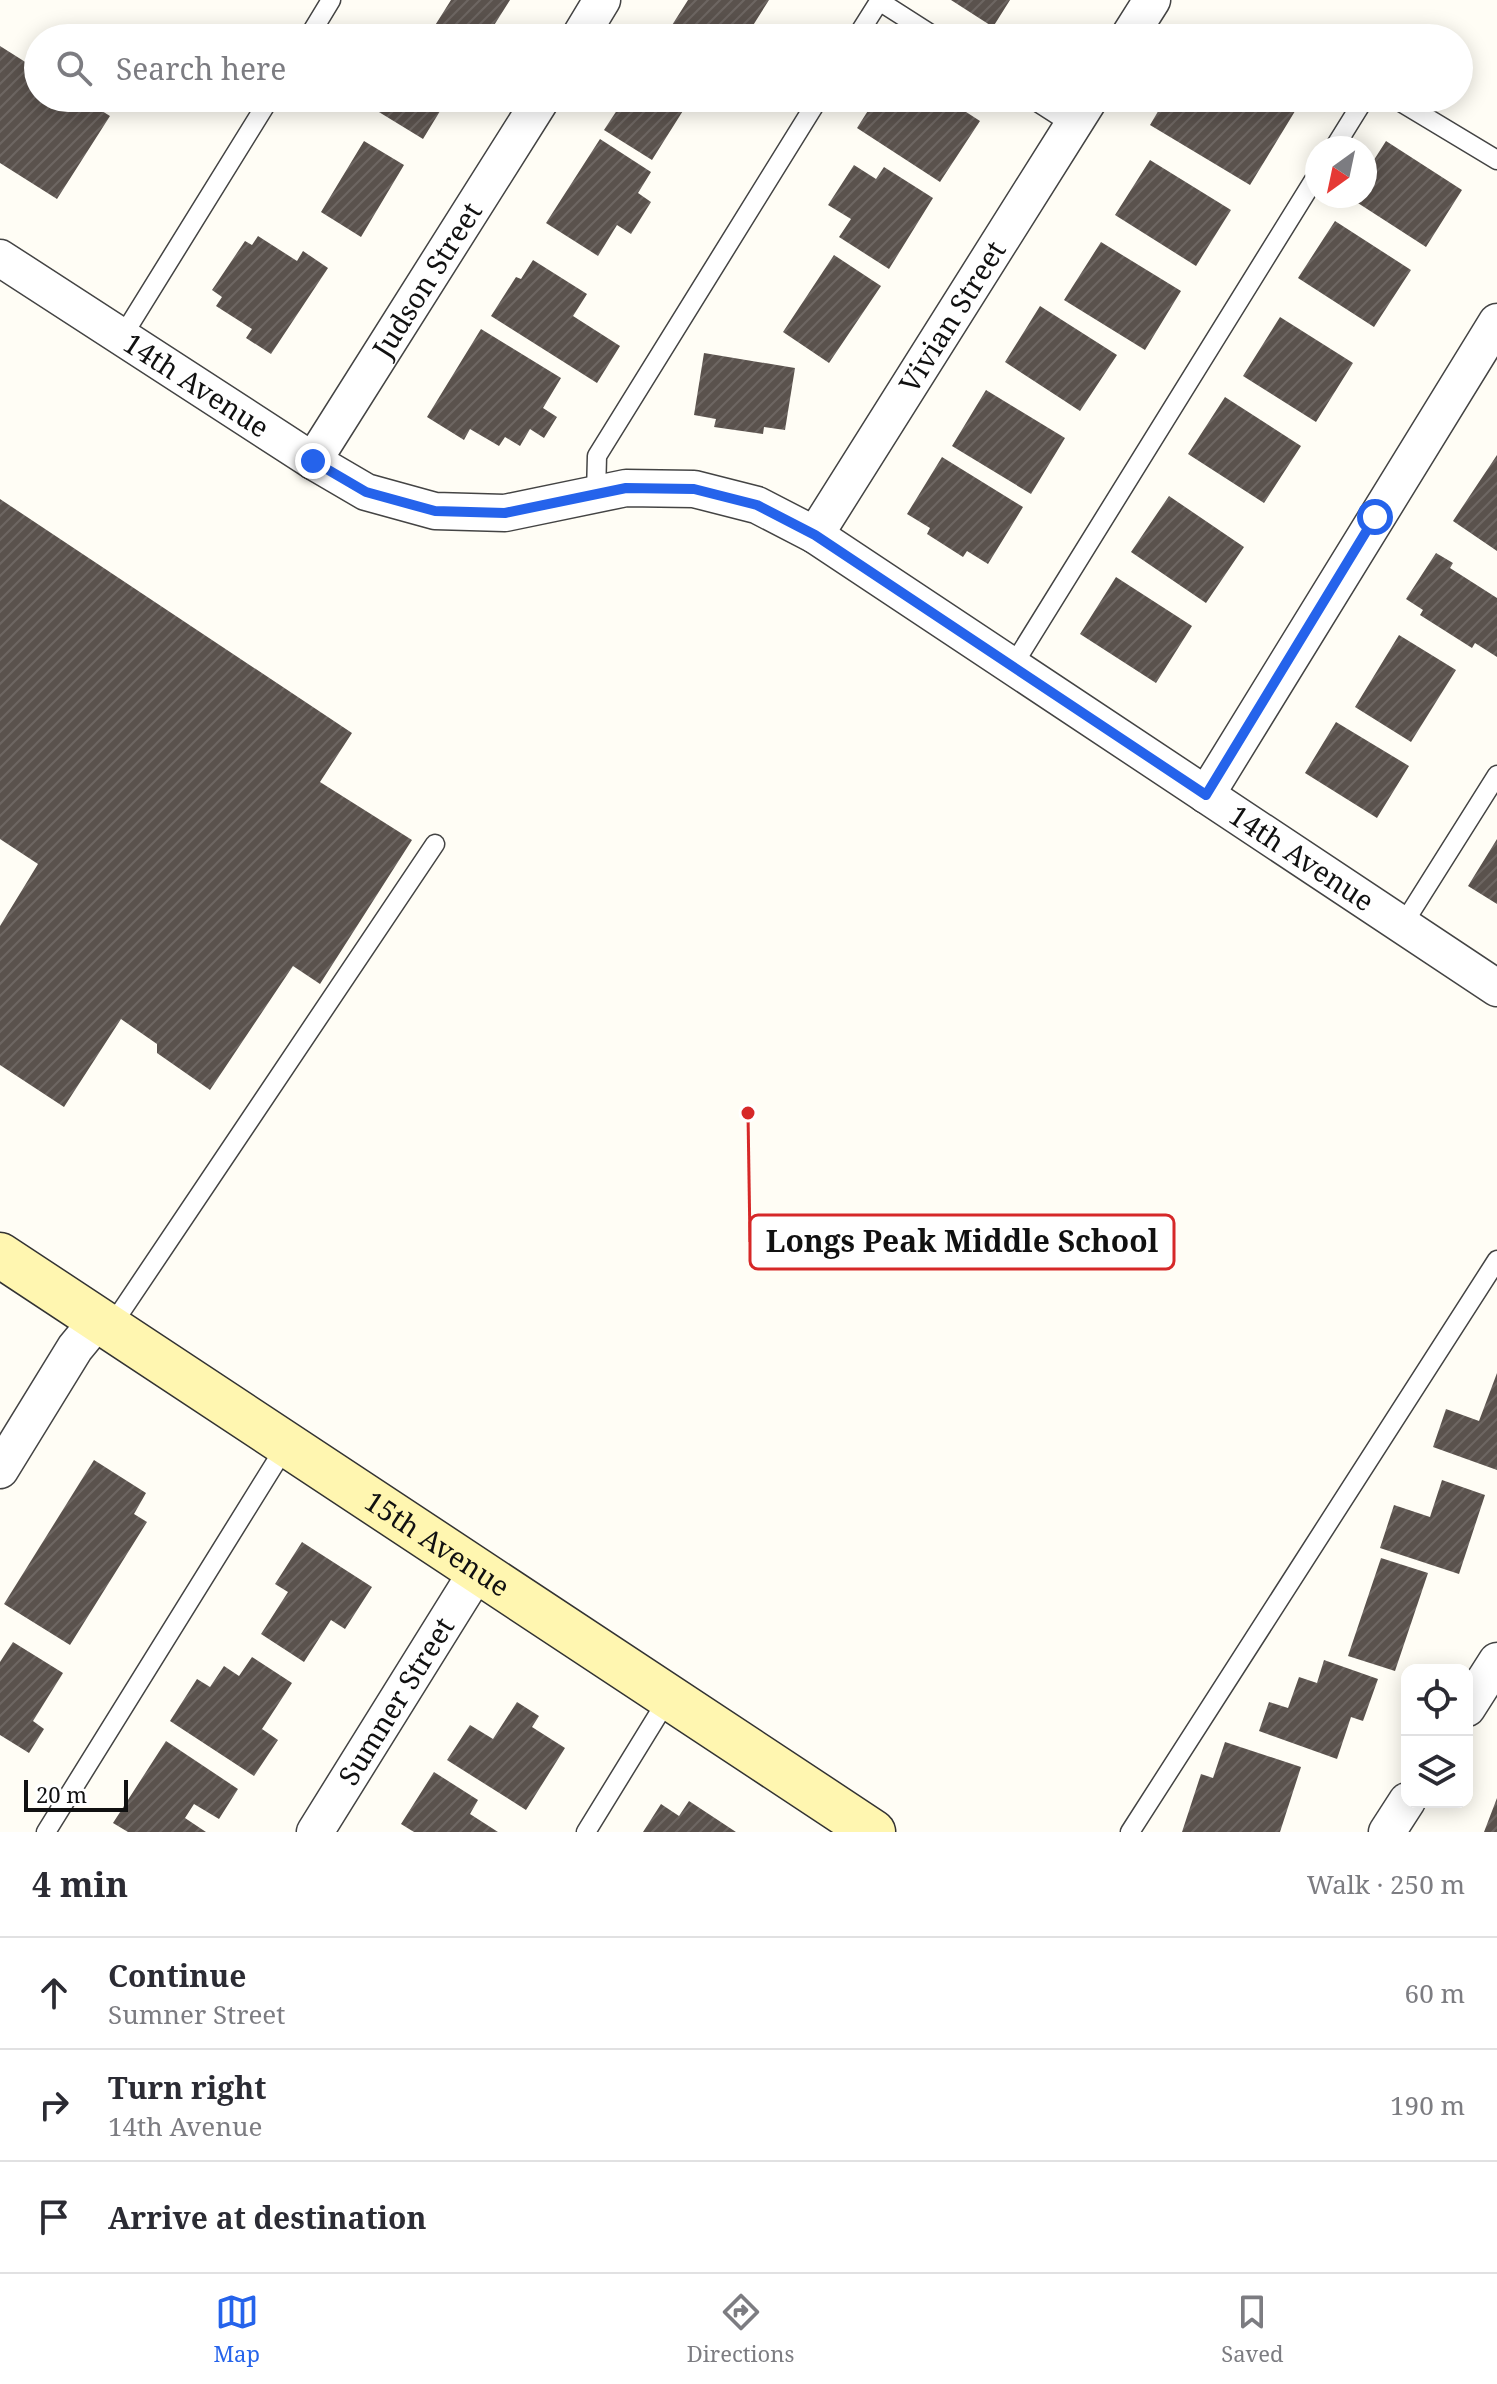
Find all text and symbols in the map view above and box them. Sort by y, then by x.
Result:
search box [24,24,1473,112]
icon: search [52,46,96,90]
text: Search here [116,48,286,89]
north arrow [1305,136,1377,208]
street label: Judson Street [362,194,490,365]
street label: Vivian Street [890,233,1014,399]
street label: 14th Avenue [117,323,277,446]
route end [295,443,331,479]
route start [1357,499,1393,535]
street label: 14th Avenue [1222,795,1382,919]
callout: Longs Peak Middle School [750,1215,1174,1269]
text: Longs Peak Middle School [766,1220,1159,1261]
street label: 15th Avenue [358,1481,518,1605]
street label: Sumner Street [329,1609,462,1792]
map controls [1401,1664,1473,1808]
button: locate [1401,1664,1473,1736]
button: layers [1401,1736,1473,1808]
scale bar [24,1776,128,1812]
text: 20 m [36,1779,87,1809]
text: 4 min [32,1861,128,1907]
text: Walk · 250 m [1307,1866,1465,1902]
text: Continue [108,1955,246,1996]
icon: ahead [32,1971,76,2015]
text: 60 m [1405,1975,1465,2011]
text: Sumner Street [108,1996,285,2032]
text: Turn right [108,2067,266,2108]
icon: right [32,2083,76,2127]
text: 190 m [1390,2087,1465,2123]
text: 14th Avenue [108,2108,262,2144]
icon: arrive [32,2195,76,2239]
text: Arrive at destination [108,2197,427,2238]
tab: Map [213,2290,260,2368]
tab: Directions [687,2290,794,2368]
tab: Saved [1221,2290,1284,2368]

